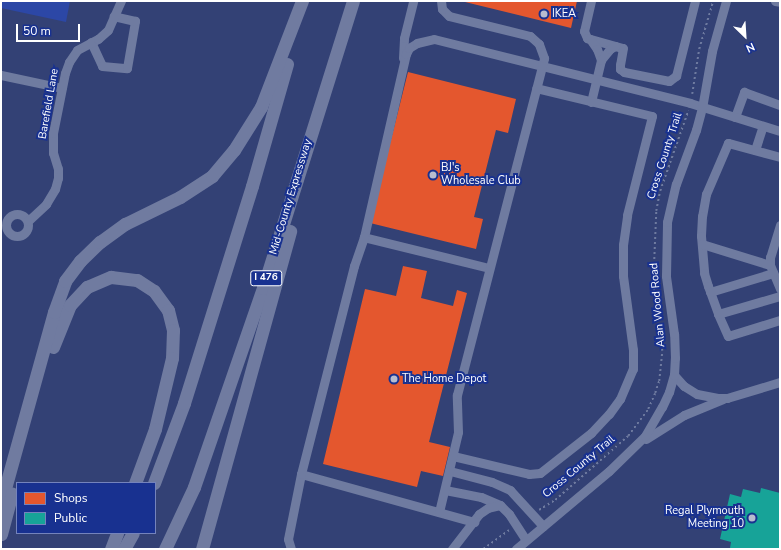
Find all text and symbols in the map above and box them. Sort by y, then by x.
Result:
place label: IKEA [552,7,576,21]
marker: IKEA [539,9,549,19]
scale bar [18,16,82,42]
north arrow [725,16,765,56]
text: 50 m [23,23,51,39]
text: N [743,39,757,56]
street label: Barefield Lane [36,68,62,140]
street label: Cross County Trail [645,111,685,201]
street label: Mid-County Expressway [267,138,315,256]
place label: BJ's Wholesale Club [441,162,521,188]
marker: BJ's Wholesale Club [428,170,438,180]
street label: Alan Wood Road [648,262,668,348]
road number: I 476 [250,270,282,286]
place label: The Home Depot [402,372,486,386]
marker: The Home Depot [389,374,399,384]
street label: Cross County Trail [540,433,618,501]
legend [16,482,156,534]
text: Shops [54,490,88,506]
place label: Regal Plymouth Meeting 10 [665,505,744,531]
text: Public [54,510,87,526]
marker: Regal Plymouth Meeting 10 [747,513,757,523]

